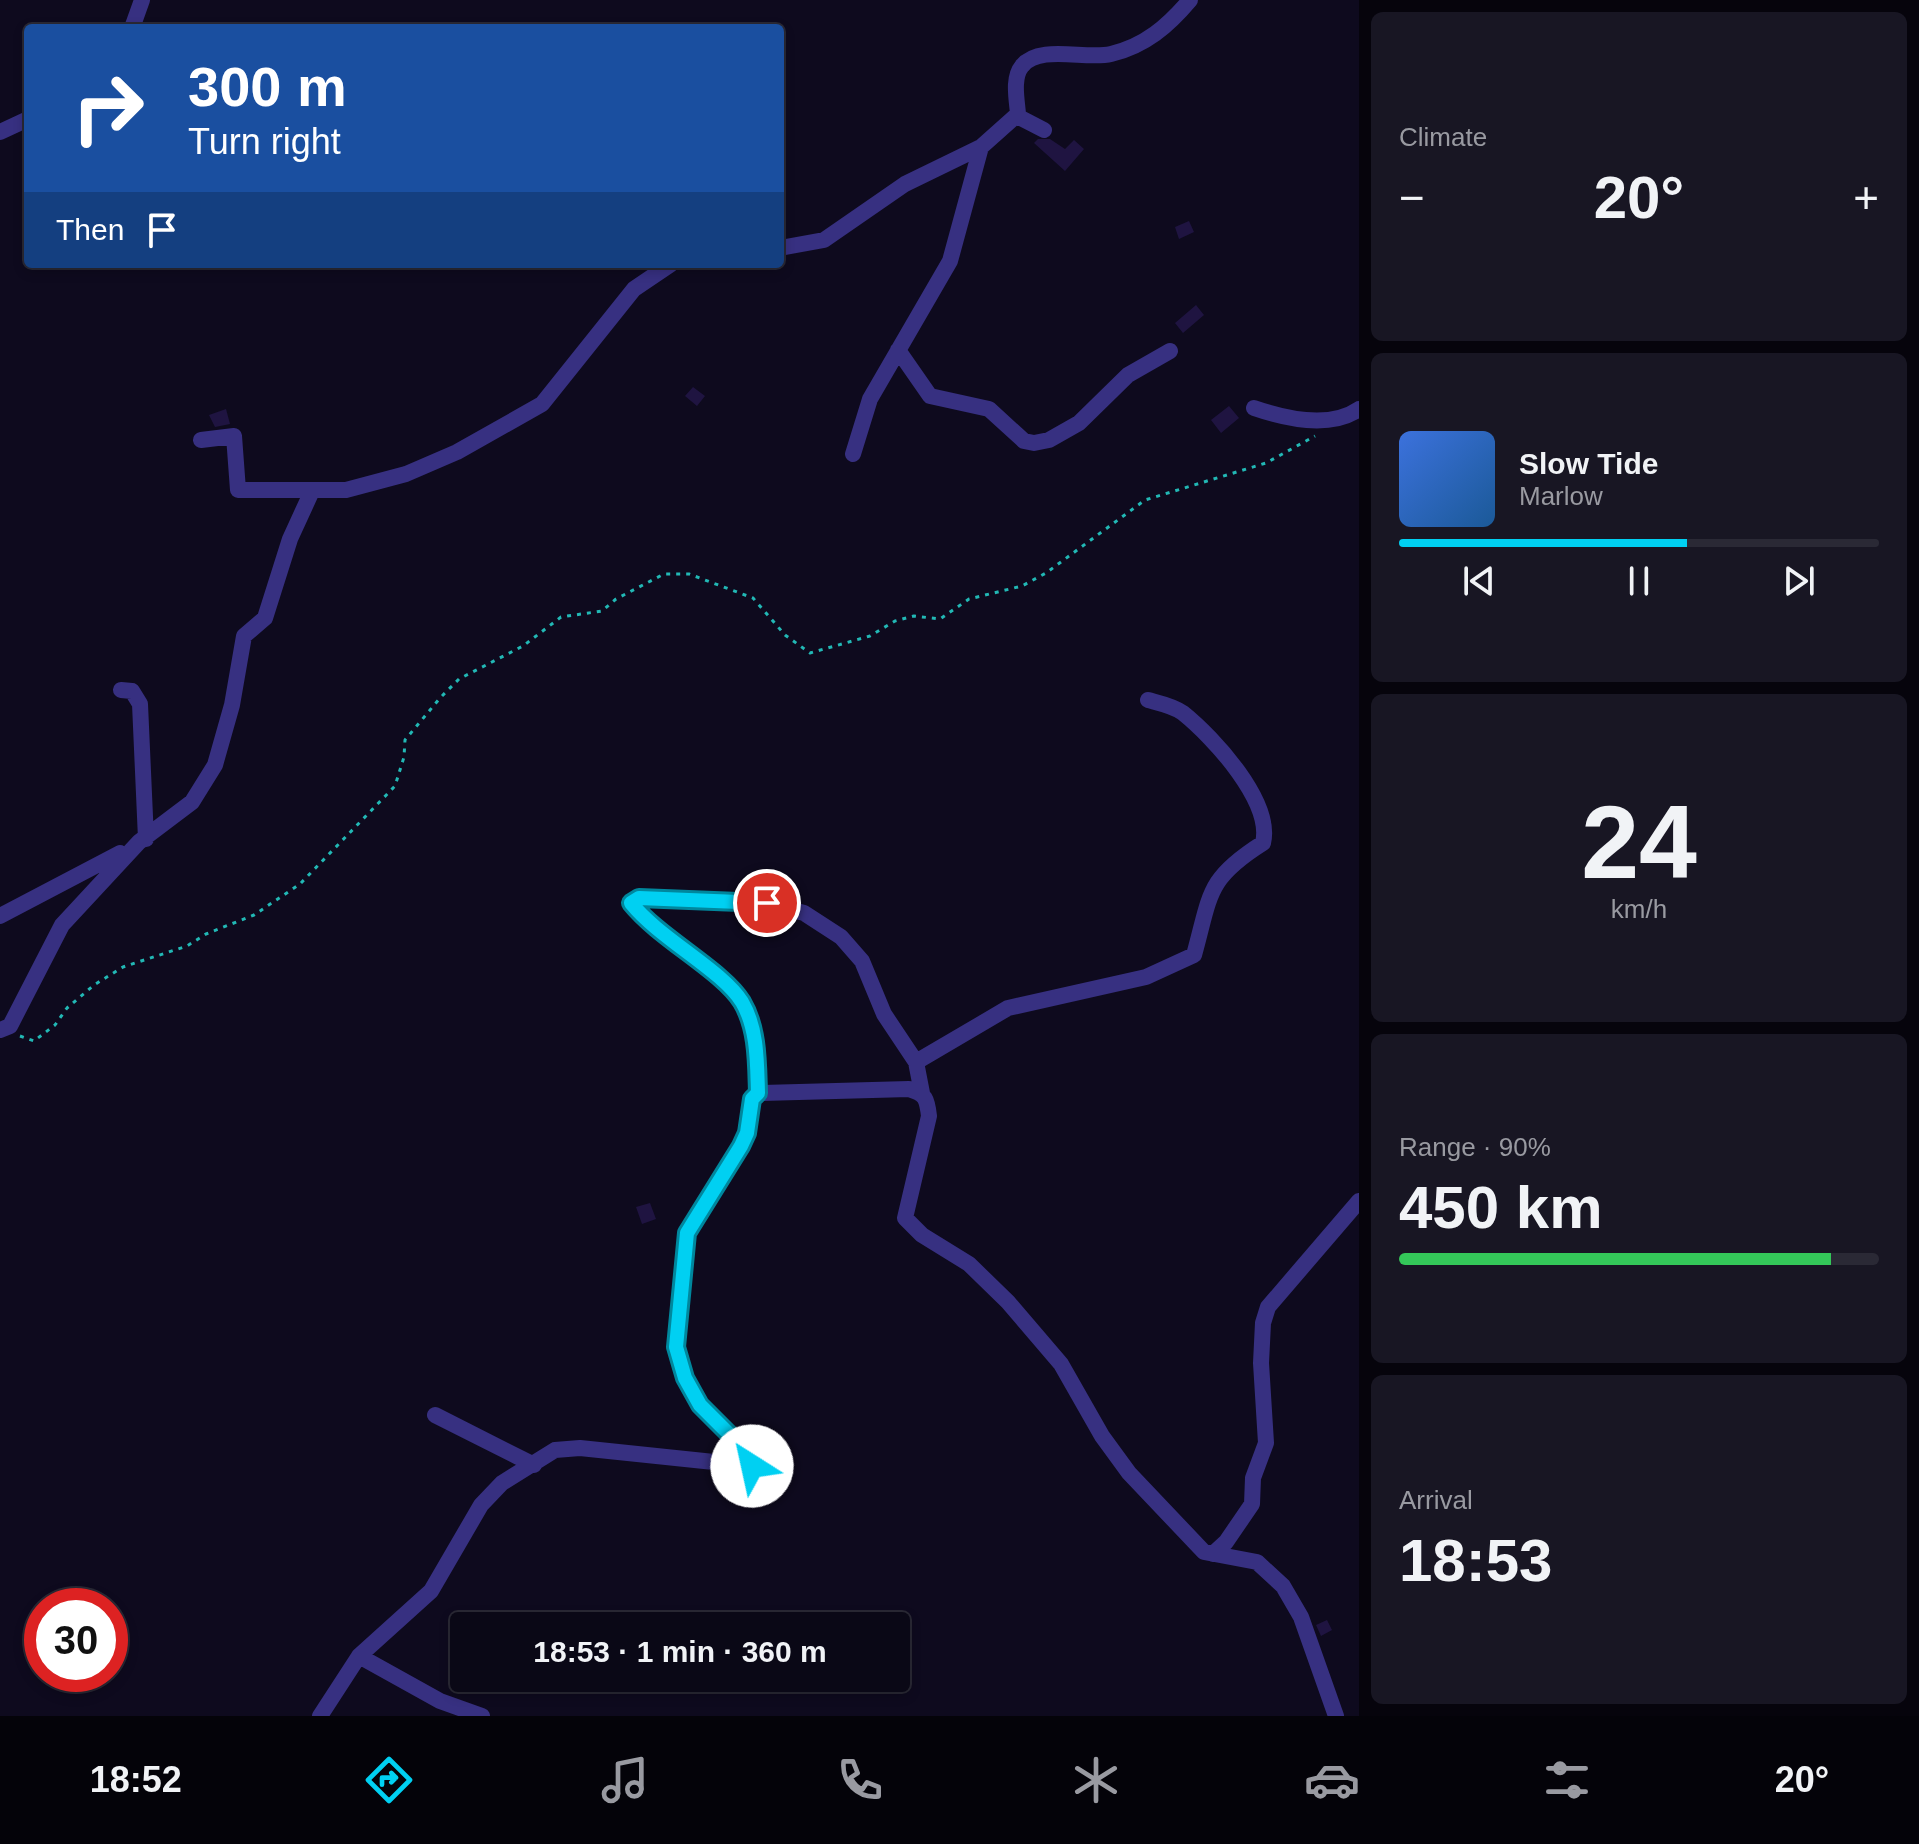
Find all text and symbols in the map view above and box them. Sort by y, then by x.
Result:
text: 300 m [188,55,347,118]
icon: right [56,56,160,160]
text: Turn right [188,121,341,162]
text: Climate [1399,122,1487,152]
text: 20° [1594,164,1684,231]
text: − [1399,173,1425,222]
text: + [1853,173,1879,222]
icon: arrive [140,208,184,252]
text: Then [56,213,124,246]
text: Slow Tide [1519,447,1658,480]
text: Marlow [1519,481,1603,511]
icon: previous [1457,559,1501,603]
icon: pause [1617,559,1661,603]
icon: next [1777,559,1821,603]
text: 24 [1581,784,1697,900]
pin [733,869,801,937]
icon: arrive [745,881,789,925]
text: km/h [1611,894,1667,924]
text: Range · 90% [1399,1132,1551,1162]
text: 450 km [1399,1174,1603,1241]
position arrow [710,1424,794,1508]
text: Arrival [1399,1485,1473,1515]
text: 18:53 [1399,1527,1552,1594]
speed limit sign: 30 [24,1588,128,1692]
text: 18:53 · 1 min · 360 m [533,1635,827,1668]
icon: directions [361,1752,417,1808]
icon: music [597,1752,653,1808]
icon: phone [832,1752,888,1808]
icon: climate [1068,1752,1124,1808]
icon: car [1304,1752,1360,1808]
icon: filters [1539,1752,1595,1808]
text: 18:52 [90,1759,182,1800]
text: 20° [1775,1759,1829,1800]

